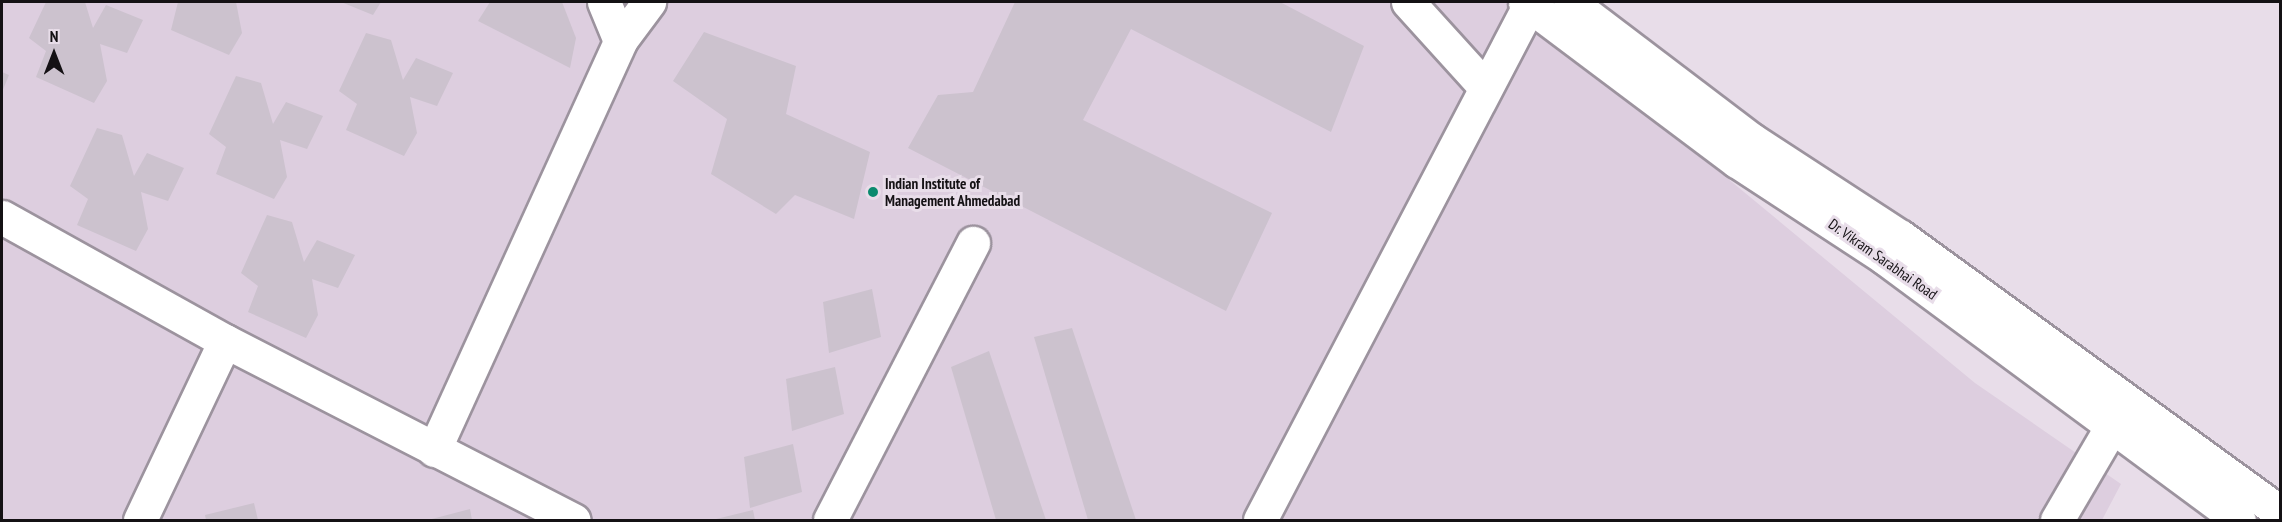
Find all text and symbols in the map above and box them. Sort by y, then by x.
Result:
north arrow [24,24,84,84]
text: N [50,26,58,46]
place label: Indian Institute of Management Ahmedabad [885,174,1021,209]
marker: Indian Institute of Management Ahmedabad [866,185,880,199]
street label: Dr. Vikram Sarabhai Road [1825,214,1941,304]

